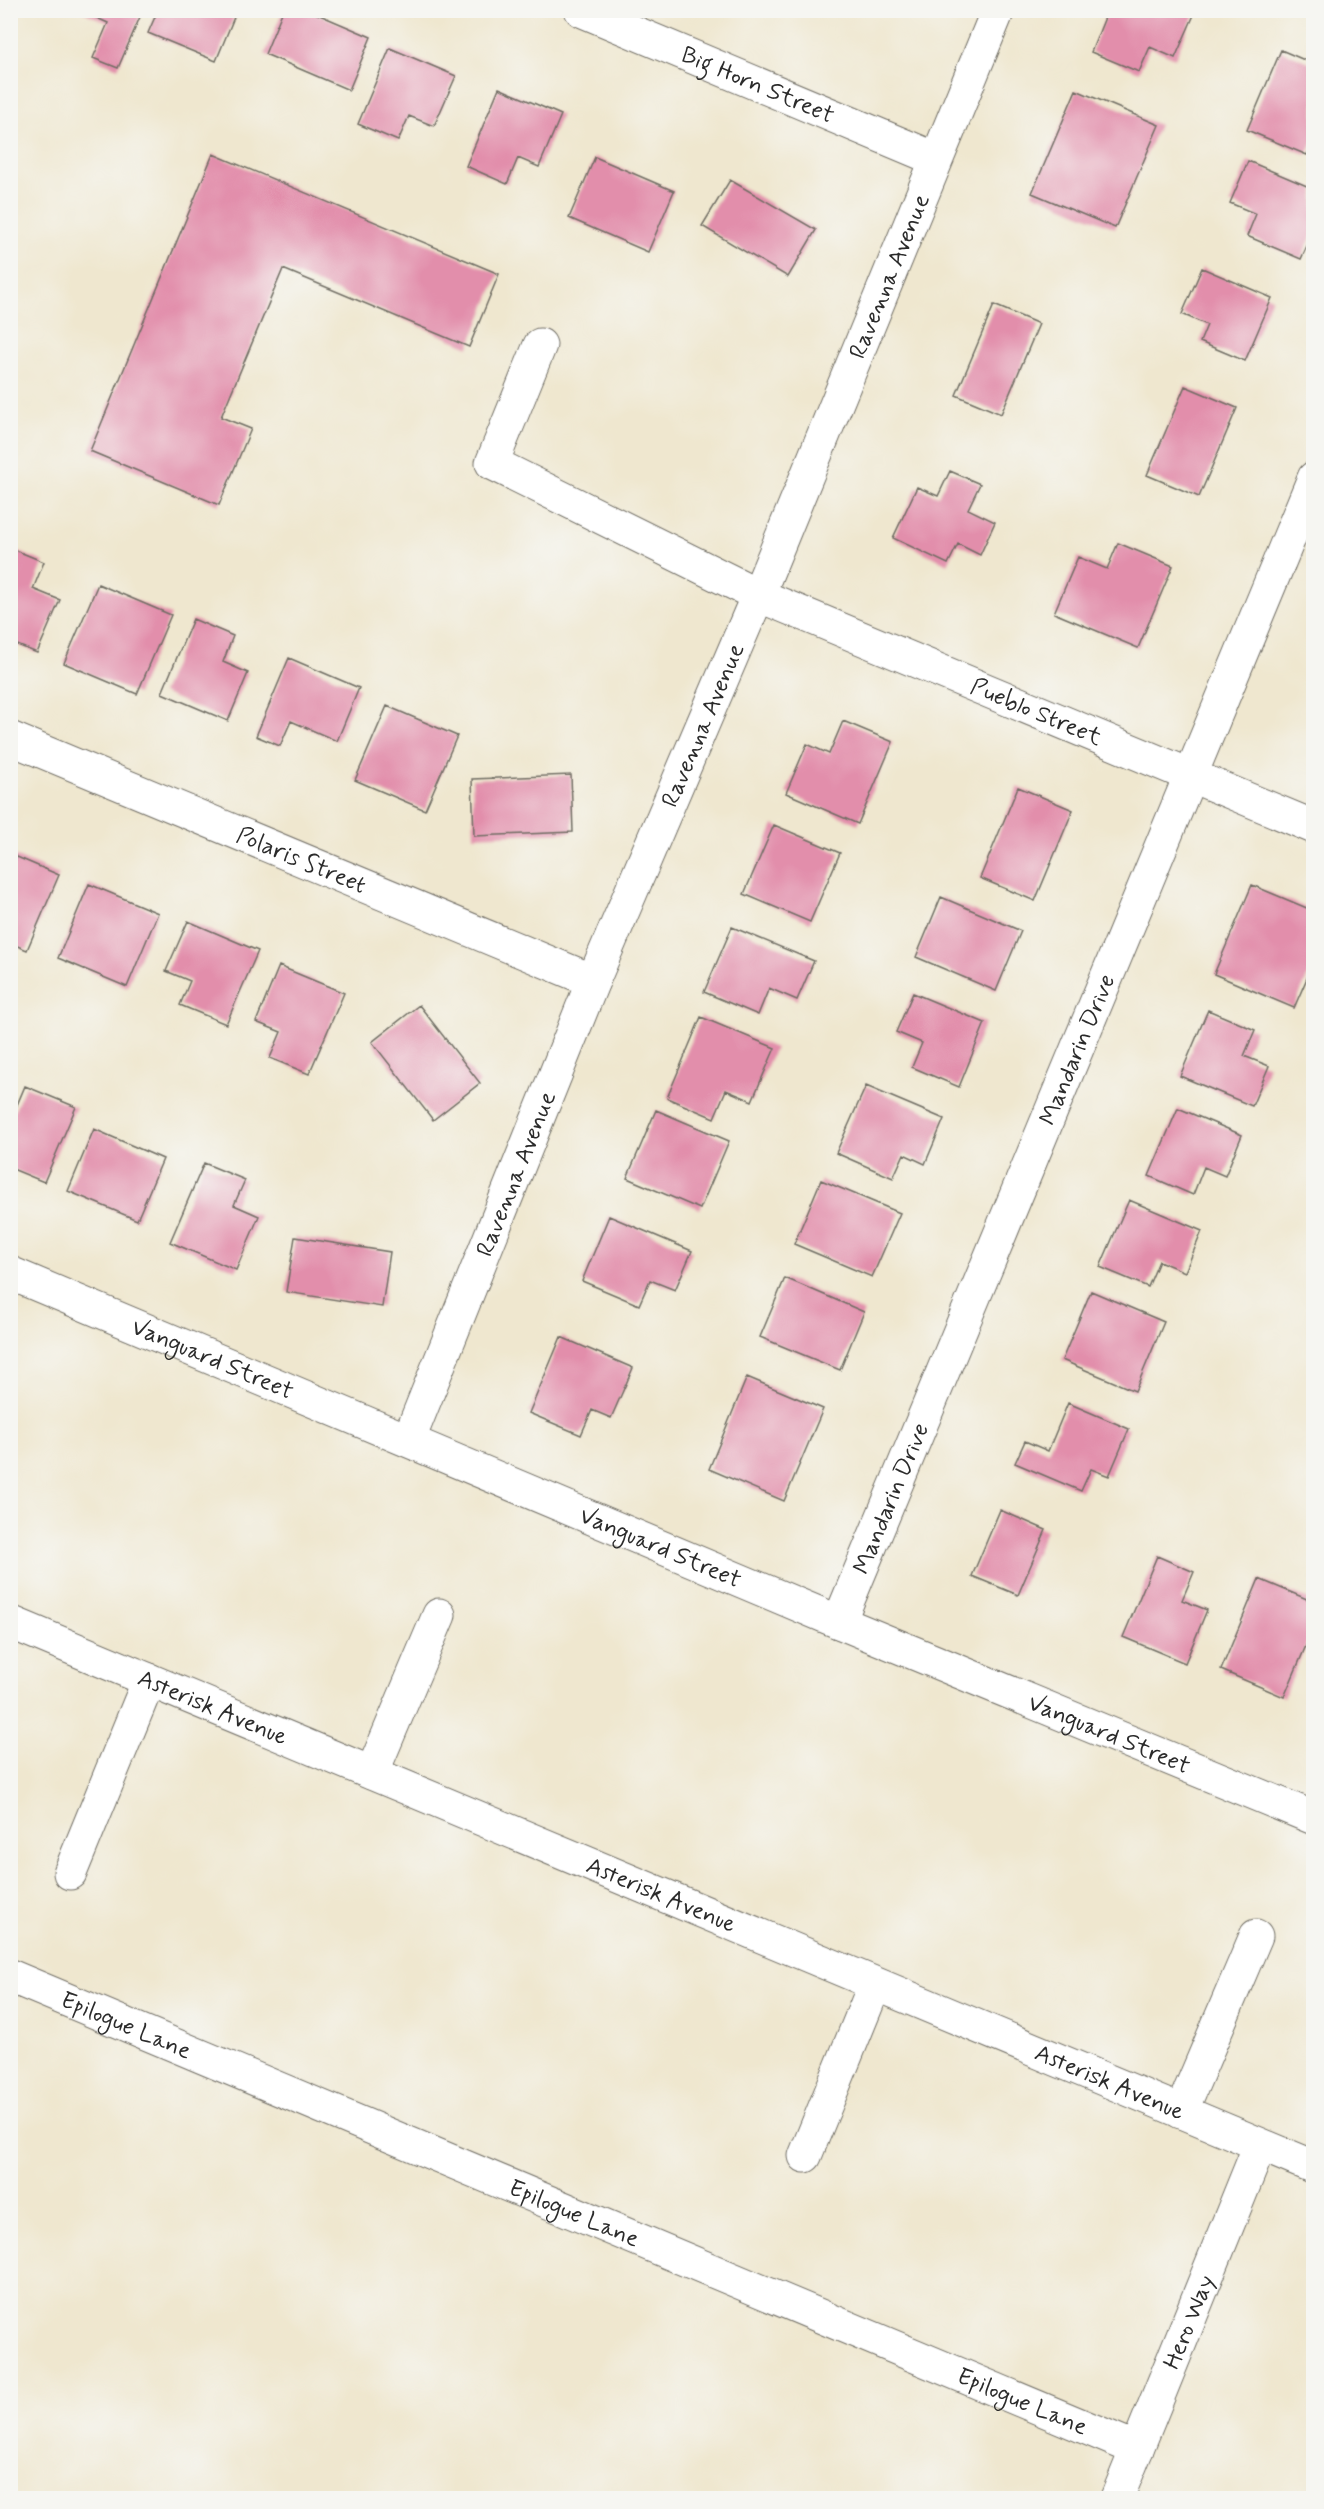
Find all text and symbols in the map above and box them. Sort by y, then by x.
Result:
street label: Big Horn Street [676,40,839,132]
street label: Ravenna Avenue [843,190,938,364]
street label: Ravenna Avenue [655,639,753,812]
street label: Pueblo Street [965,671,1106,754]
street label: Polaris Street [232,820,371,902]
street label: Mandarin Drive [1033,970,1123,1130]
street label: Ravenna Avenue [470,1087,564,1261]
street label: Vanguard Street [126,1312,298,1408]
street label: Mandarin Drive [847,1419,937,1579]
street label: Vanguard Street [574,1500,746,1596]
street label: Asterisk Avenue [133,1663,292,1753]
street label: Vanguard Street [1023,1688,1195,1782]
street label: Asterisk Avenue [581,1851,740,1941]
street label: Epilogue Lane [56,1985,196,2067]
street label: Asterisk Avenue [1030,2038,1189,2128]
street label: Epilogue Lane [504,2173,644,2255]
street label: Hero Way [1157,2271,1223,2374]
street label: Epilogue Lane [952,2361,1092,2444]

